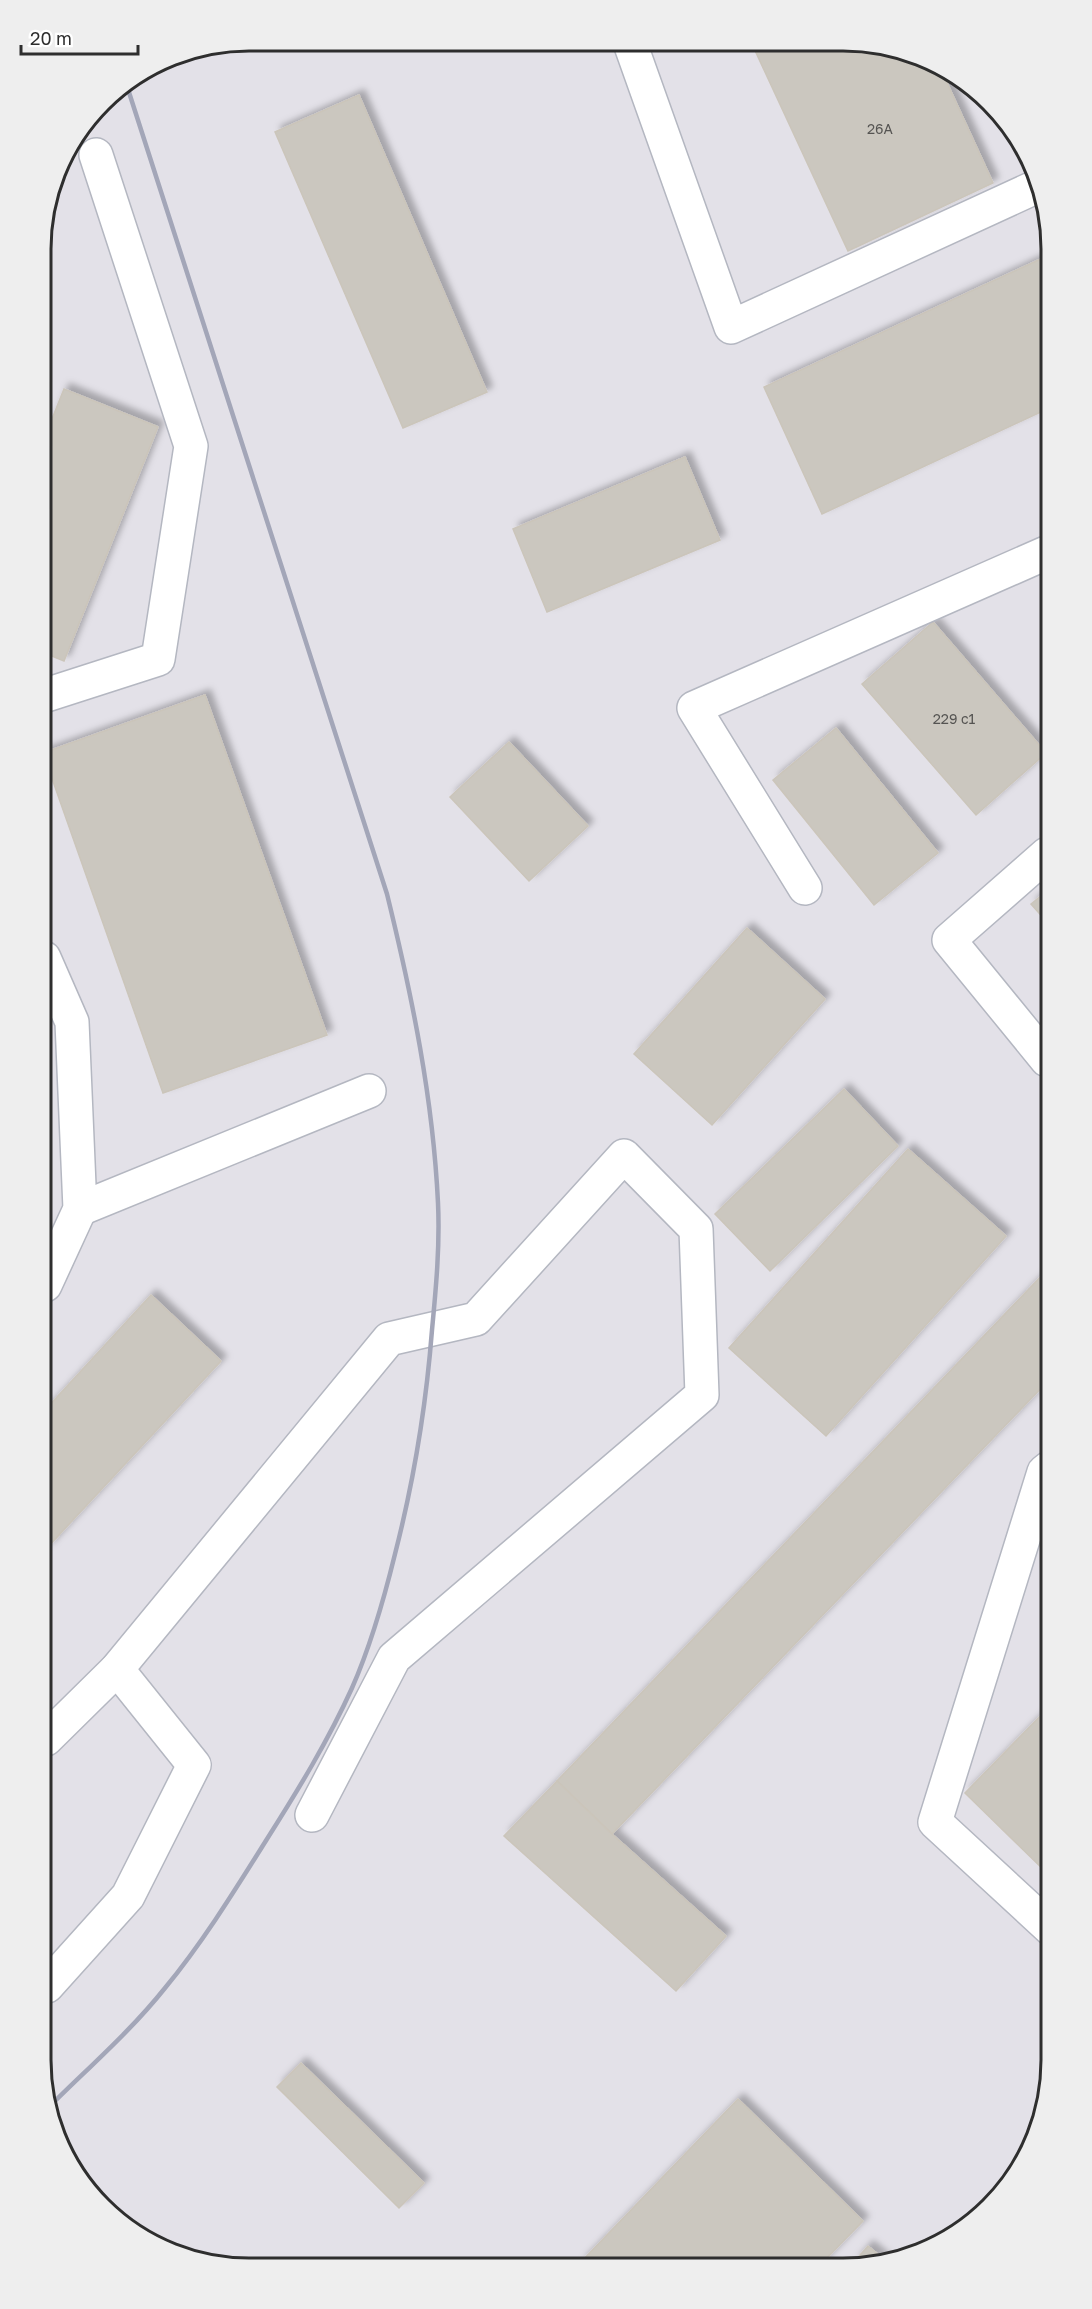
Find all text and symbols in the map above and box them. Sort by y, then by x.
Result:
scale bar [21,18,138,56]
text: 20 m [30,27,72,49]
house number: 26А [867,120,894,137]
house number: 229 с1 [933,710,976,727]

